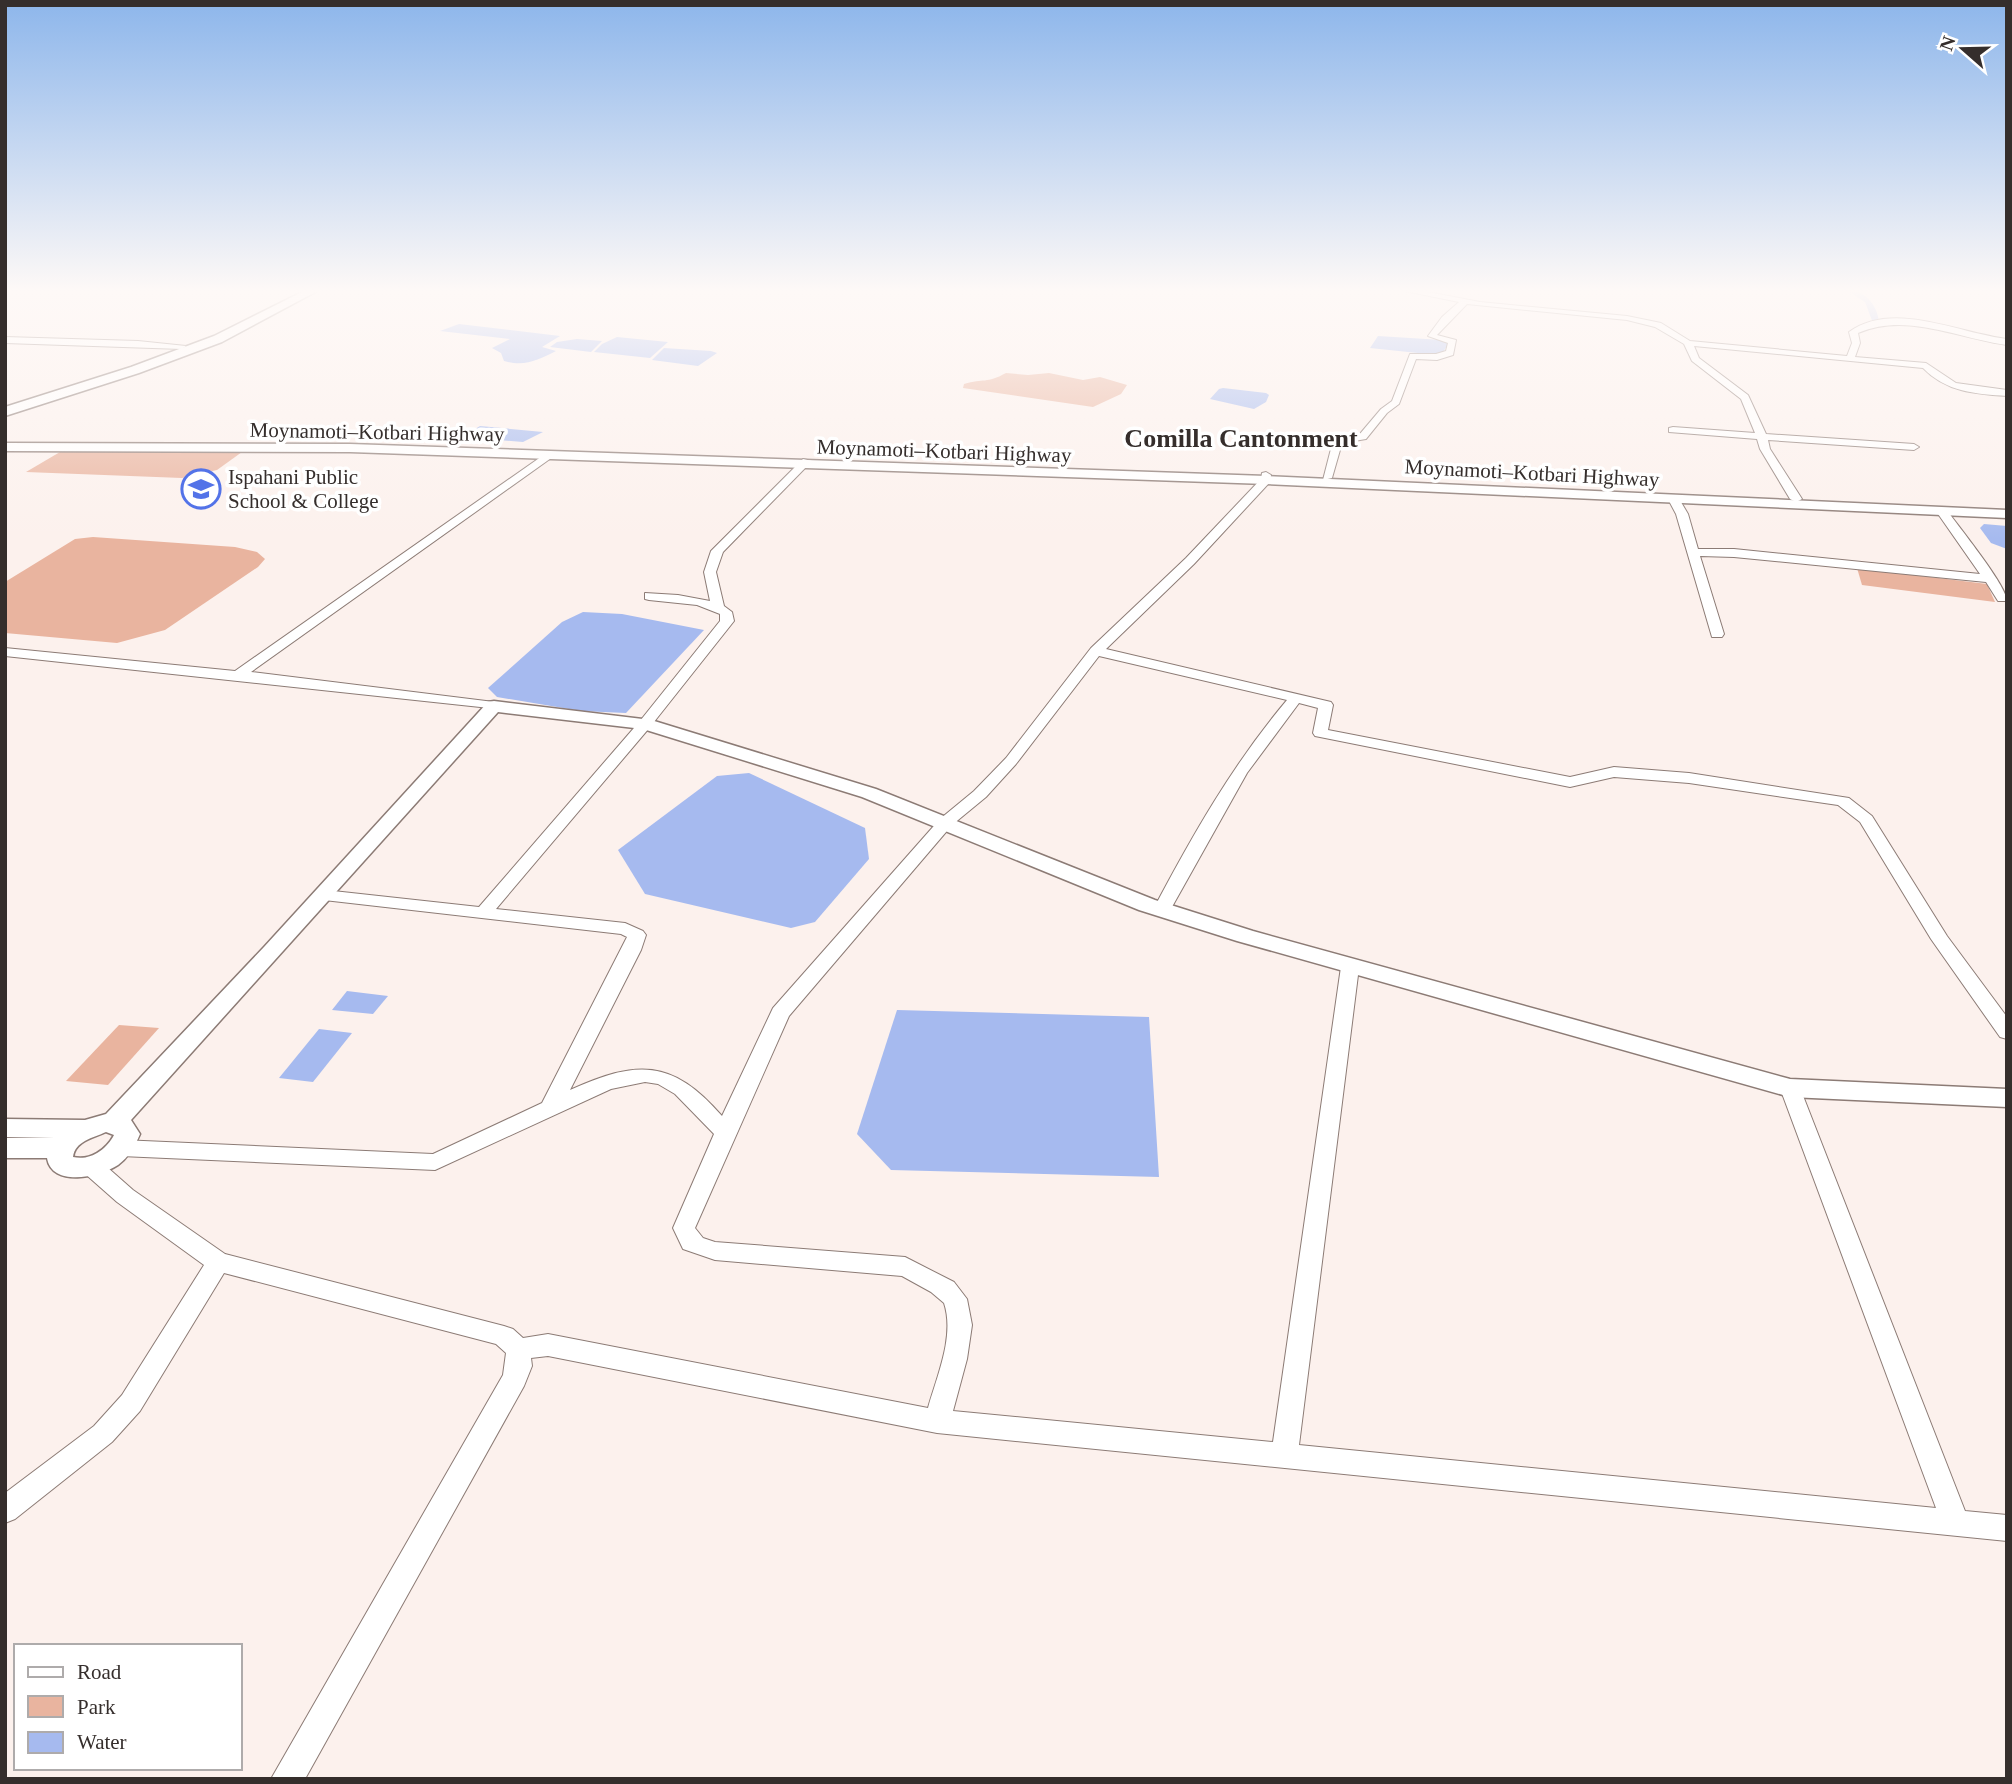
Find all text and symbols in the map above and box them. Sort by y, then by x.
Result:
north arrow [1928,14,1998,84]
text: N [1935,33,1960,53]
street label: Moynamoti–Kotbari Highway [249,418,505,446]
district label: Comilla Cantonment [1124,424,1358,453]
street label: Moynamoti–Kotbari Highway [816,435,1072,467]
street label: Moynamoti–Kotbari Highway [1404,454,1660,492]
place label: Ispahani Public School & College [228,465,379,513]
school or university icon: Ispahani Public School & College [180,468,222,510]
legend [14,1644,242,1770]
text: Road [77,1660,122,1684]
text: Park [77,1695,116,1719]
text: Water [77,1730,127,1754]

